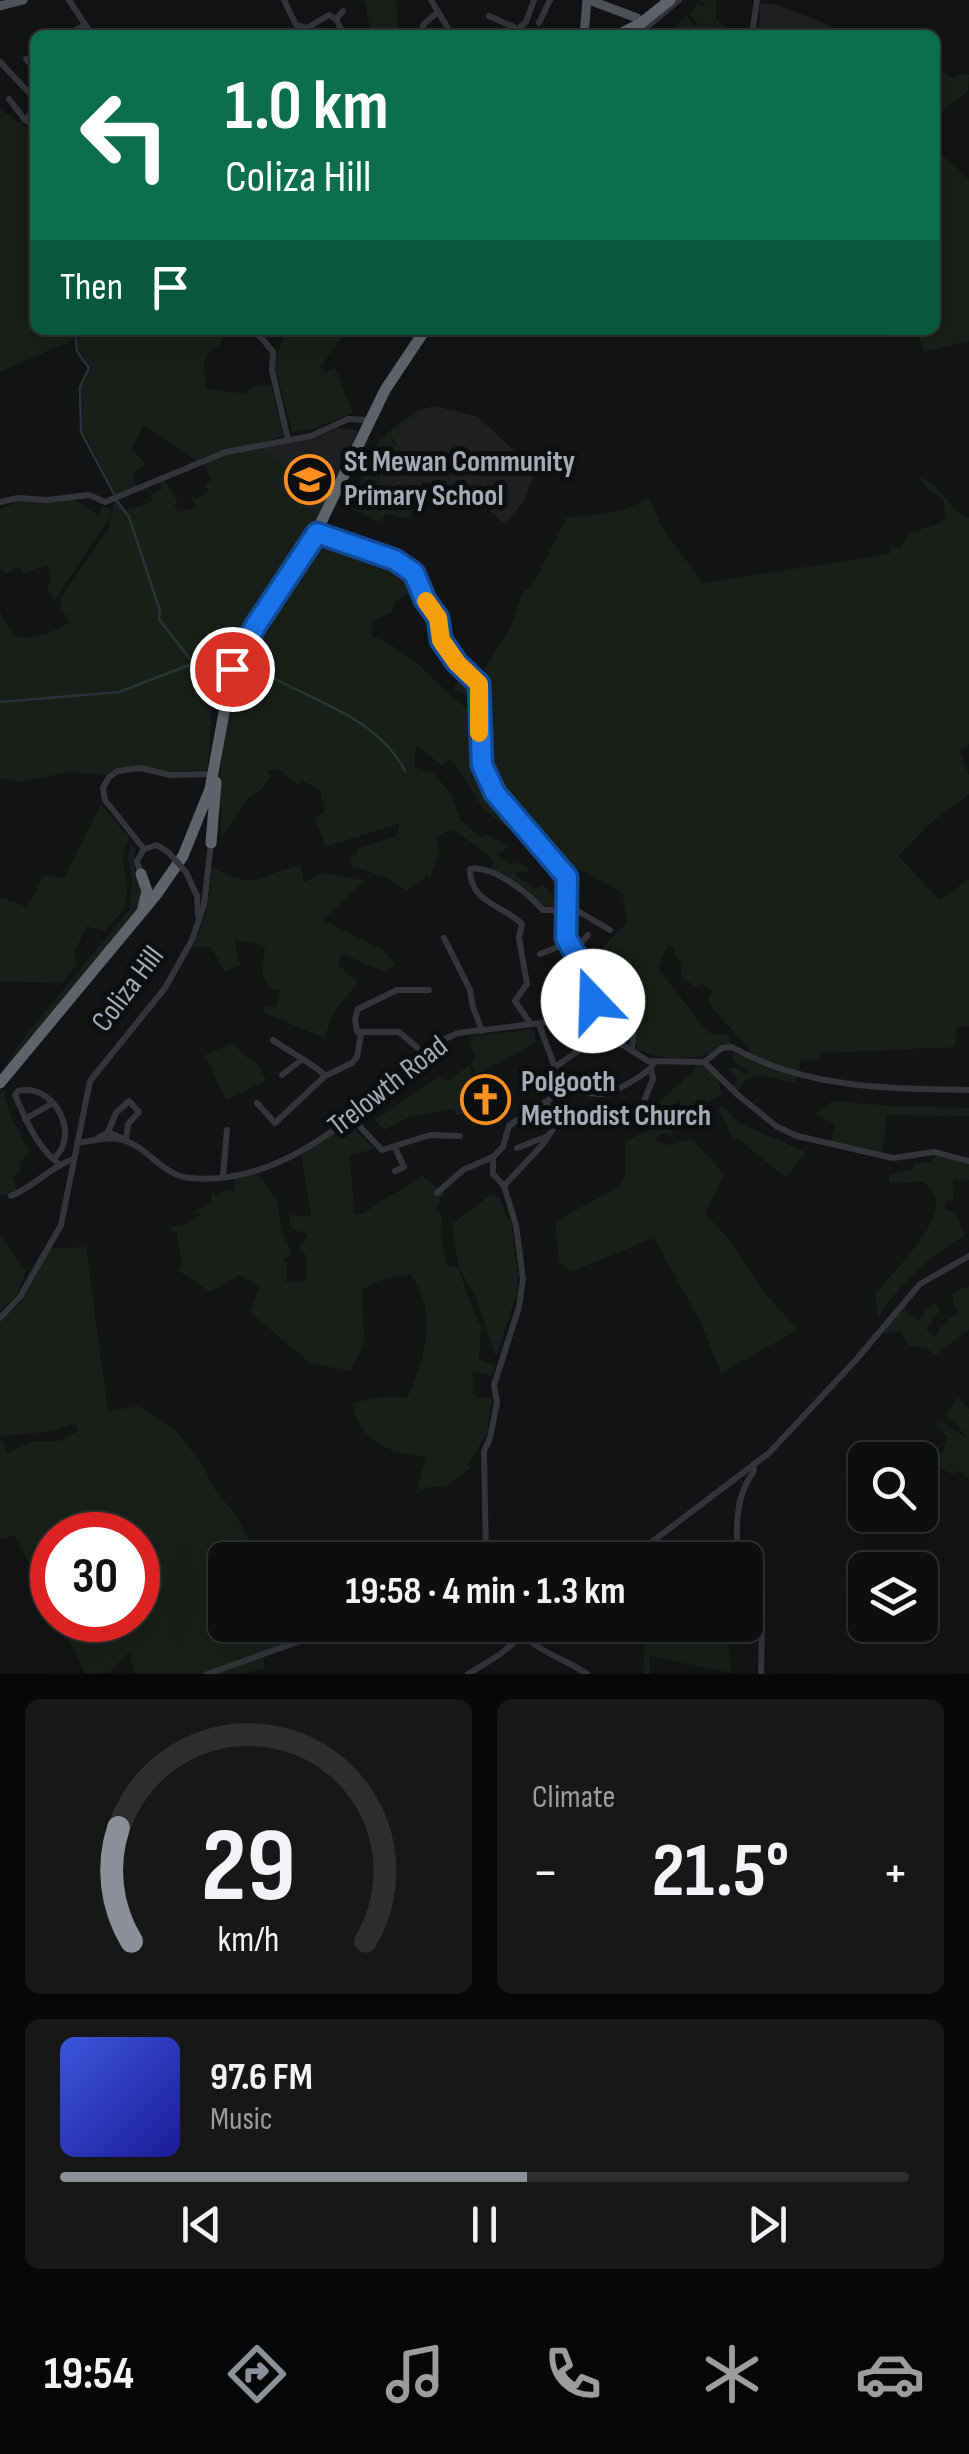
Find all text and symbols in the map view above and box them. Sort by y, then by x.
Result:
text: 1.0 km [225,65,389,149]
icon: left [60,70,190,200]
text: Coliza Hill [225,150,371,205]
icon: arrive [143,260,198,315]
text: Then [60,265,123,310]
place label: St Mewan Community Primary School [344,444,576,514]
school or university icon: St Mewan Community Primary School [283,453,335,505]
pin [190,627,275,712]
icon: arrive [205,642,260,697]
street label: Coliza Hill [84,939,172,1039]
position arrow [541,949,645,1053]
street label: Trelowth Road [321,1028,455,1144]
place label: Polgooth Methodist Church [521,1064,711,1134]
church icon: Polgooth Methodist Church [460,1073,512,1125]
map controls [848,1442,938,1642]
button: search [848,1442,938,1532]
speed limit sign: 30 [30,1512,160,1642]
button: layers [848,1552,938,1642]
text: 19:58 · 4 min · 1.3 km [346,1569,626,1614]
text: Climate [532,1778,615,1817]
text: 29 [201,1805,296,1930]
text: 21.5° [652,1827,789,1918]
text: − [532,1840,559,1907]
text: + [882,1840,909,1907]
text: km/h [218,1919,279,1962]
text: 97.6 FM [210,2055,313,2100]
text: Music [210,2100,273,2139]
icon: previous [174,2197,229,2252]
icon: pause [457,2197,512,2252]
icon: next [740,2197,795,2252]
icon: directions [222,2339,292,2409]
icon: music [380,2339,450,2409]
icon: phone [538,2339,608,2409]
icon: climate [697,2339,767,2409]
icon: car [855,2339,925,2409]
text: 19:54 [44,2347,134,2402]

